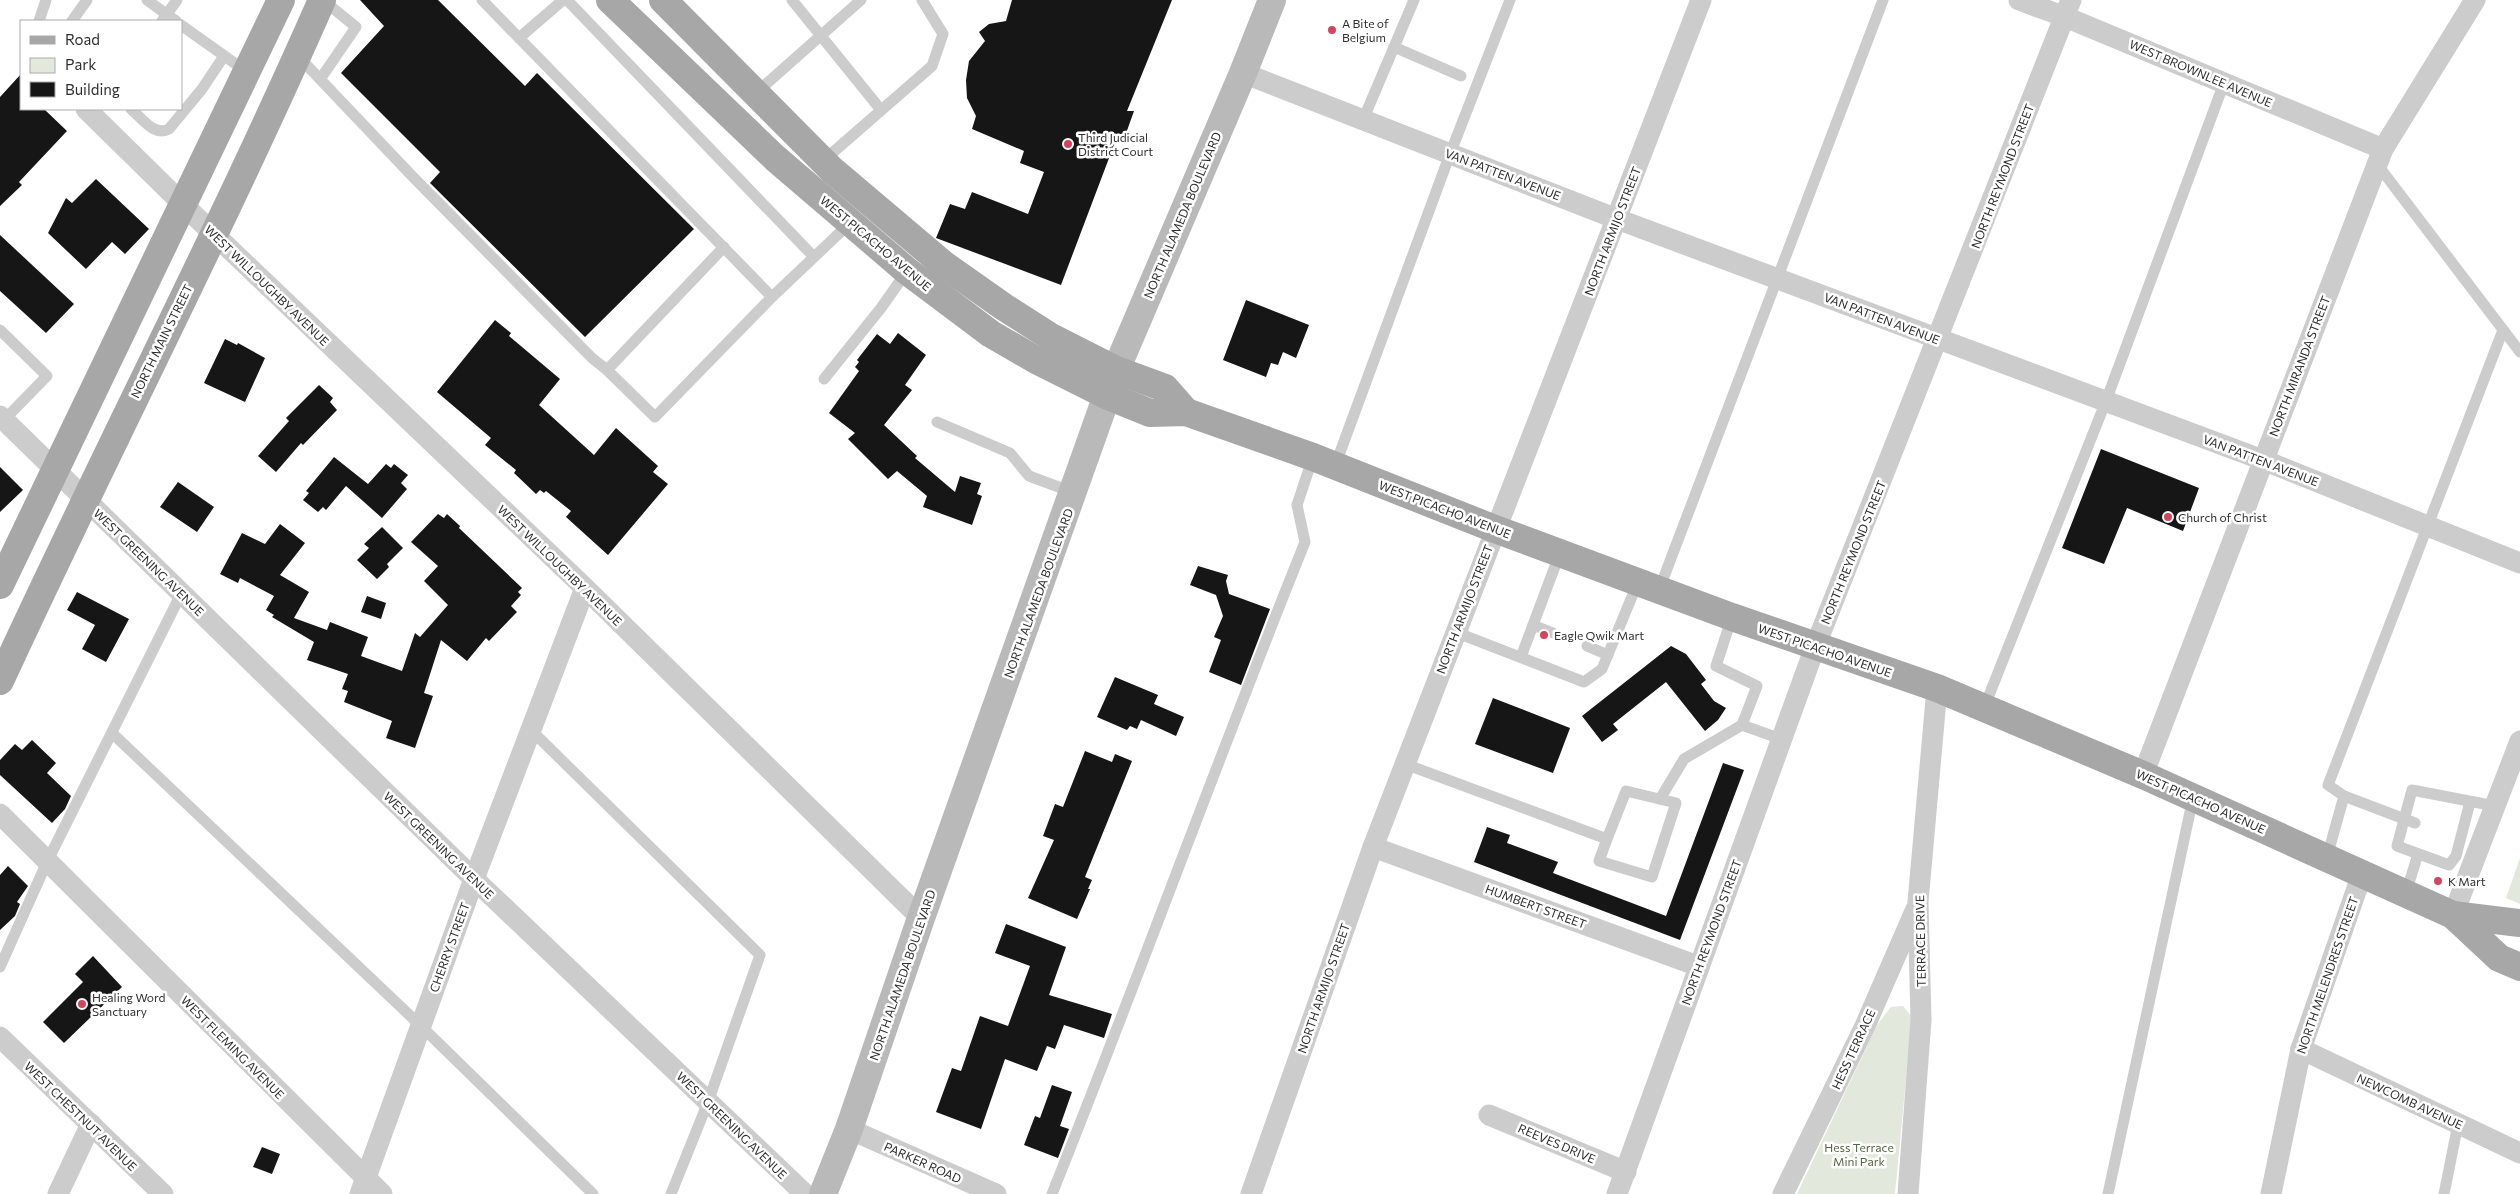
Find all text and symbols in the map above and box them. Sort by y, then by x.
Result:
place label: A Bite of Belgium [1342,16,1389,44]
legend [20,20,182,110]
marker: A Bite of Belgium [1326,24,1338,36]
text: Road [65,30,100,48]
street label: WEST BROWNLEE AVENUE [2127,37,2275,109]
text: Park [65,55,96,73]
text: Building [65,80,120,98]
street label: NORTH REYMOND STREET [1968,101,2036,250]
street label: NORTH ALAMEDA BOULEVARD [1140,129,1224,300]
place label: Third Judicial District Court [1078,130,1153,158]
marker: Third Judicial District Court [1062,138,1074,150]
street label: VAN PATTEN AVENUE [1443,145,1563,203]
street label: NORTH ARMIJO STREET [1581,164,1644,298]
street label: WEST PICACHO AVENUE [818,193,934,293]
street label: WEST WILLOUGHBY AVENUE [202,222,332,348]
street label: NORTH MAIN STREET [127,282,195,400]
street label: VAN PATTEN AVENUE [1822,289,1942,347]
street label: NORTH MIRANDA STREET [2266,293,2332,438]
street label: VAN PATTEN AVENUE [2201,431,2321,489]
street label: WEST PICACHO AVENUE [1377,477,1513,541]
street label: NORTH REYMOND STREET [1818,478,1888,626]
street label: WEST WILLOUGHBY AVENUE [495,502,625,628]
street label: WEST GREENING AVENUE [91,506,207,618]
street label: NORTH ALAMEDA BOULEVARD [1001,506,1075,680]
place label: Church of Christ [2178,510,2267,524]
marker: Church of Christ [2162,511,2174,523]
street label: NORTH ARMIJO STREET [1433,542,1496,676]
street label: WEST PICACHO AVENUE [1756,621,1894,679]
place label: Eagle Qwik Mart [1554,628,1644,642]
marker: Eagle Qwik Mart [1538,629,1550,641]
street label: WEST PICACHO AVENUE [2134,766,2268,836]
street label: WEST GREENING AVENUE [381,789,497,901]
street label: NORTH REYMOND STREET [1678,857,1744,1007]
place label: K Mart [2448,874,2486,888]
marker: K Mart [2432,875,2444,887]
street label: HUMBERT STREET [1484,881,1589,931]
street label: NORTH ALAMEDA BOULEVARD [866,888,938,1062]
street label: NORTH MELENDRES STREET [2293,894,2361,1055]
street label: TERRACE DRIVE [1912,895,1928,987]
street label: CHERRY STREET [426,900,472,994]
street label: NORTH ARMIJO STREET [1294,921,1353,1055]
place label: Healing Word Sanctuary [92,990,166,1018]
street label: WEST FLEMING AVENUE [179,993,287,1101]
marker: Healing Word Sanctuary [76,998,88,1010]
street label: HESS TERRACE [1828,1007,1878,1091]
street label: WEST CHESTNUT AVENUE [22,1059,140,1173]
street label: WEST GREENING AVENUE [674,1069,790,1181]
street label: NEWCOMB AVENUE [2355,1070,2465,1132]
street label: REEVES DRIVE [1516,1120,1598,1166]
street label: PARKER ROAD [882,1139,964,1185]
park label: Hess Terrace Mini Park [1824,1140,1894,1168]

